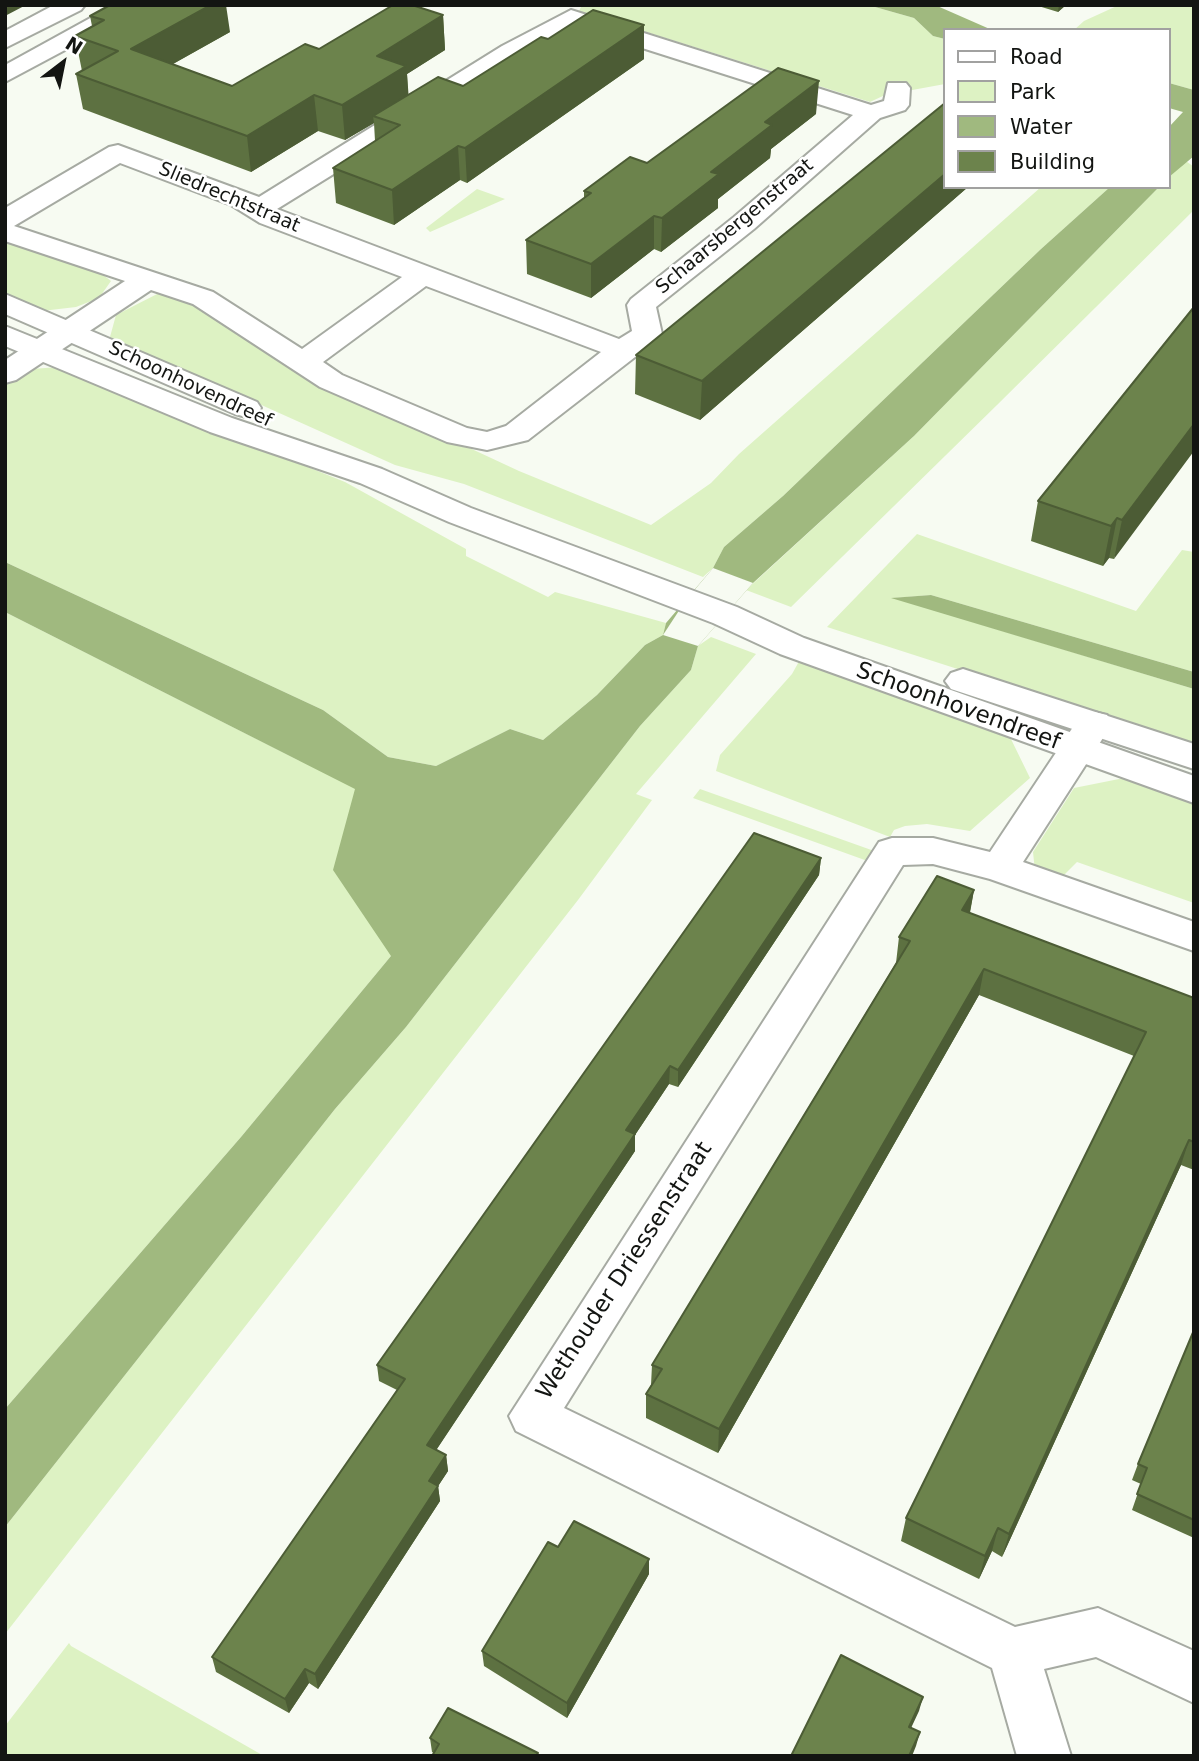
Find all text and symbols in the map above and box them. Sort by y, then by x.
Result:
north arrow [28,28,98,98]
legend [944,28,1171,189]
text: N [62,32,87,59]
text: Road [1010,45,1063,69]
text: Park [1010,80,1055,104]
text: Water [1010,115,1072,139]
text: Building [1010,150,1095,174]
street label: Schaarsbergenstraat [652,154,818,300]
street label: Sliedrechtstraat [155,158,303,238]
street label: Schoonhovendreef [105,337,275,433]
street label: Schoonhovendreef [852,657,1064,757]
street label: Wethouder Driessenstraat [531,1137,719,1405]

